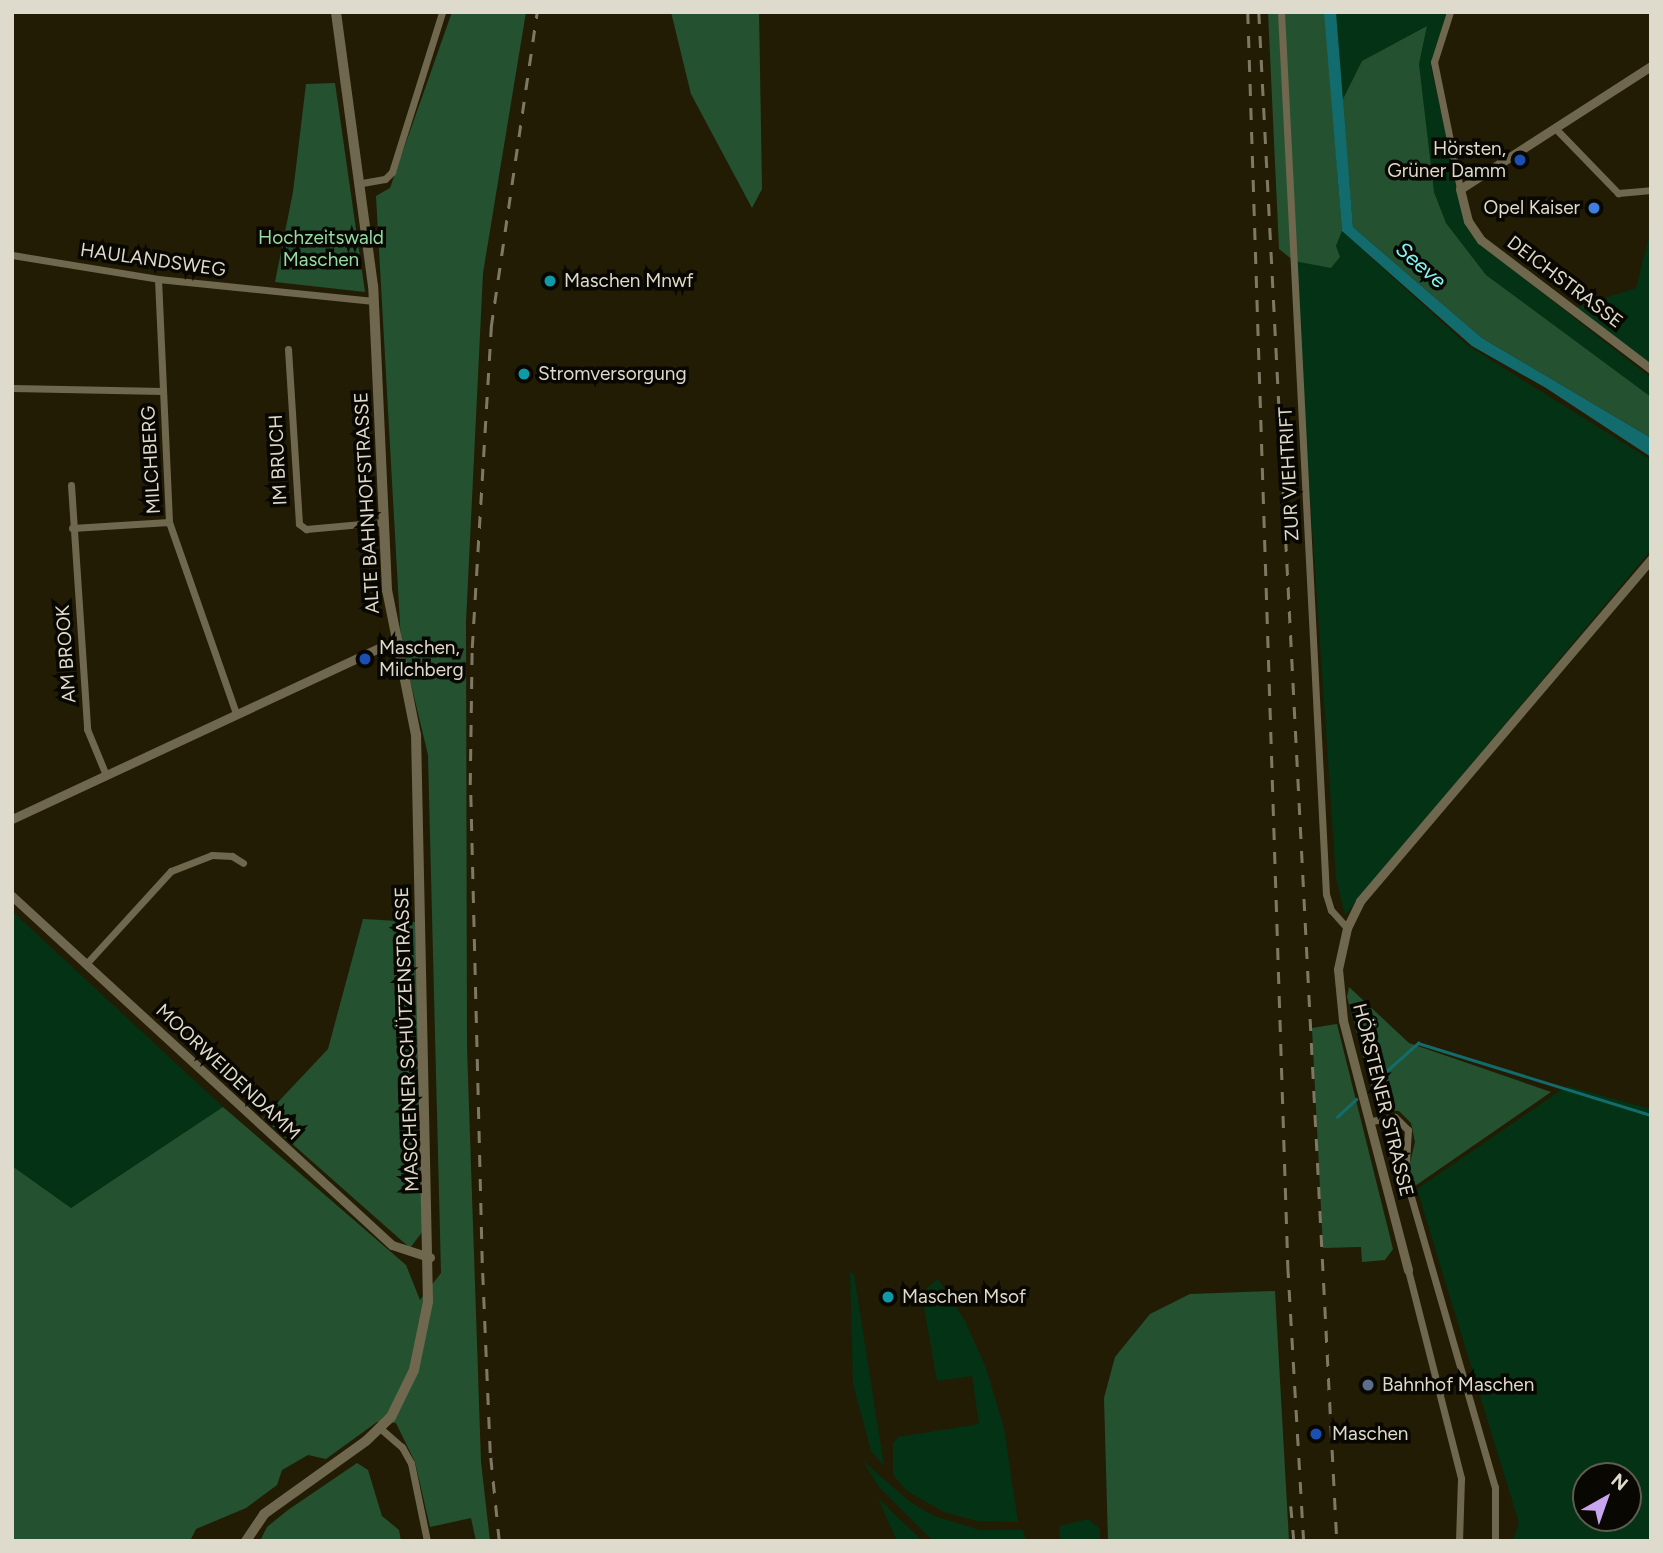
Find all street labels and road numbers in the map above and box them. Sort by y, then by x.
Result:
street label: DEICHSTRASSE [1503,231,1627,333]
street label: HAULANDSWEG [79,239,227,281]
street label: ALTE BAHNHOFSTRASSE [350,392,384,614]
street label: MILCHBERG [137,405,165,515]
street label: ZUR VIEHTRIFT [1274,406,1304,542]
street label: IM BRUCH [264,414,292,506]
street label: AM BROOK [51,604,81,704]
street label: MASCHENER SCHÜTZENSTRASSE [390,886,424,1192]
street label: MOORWEIDENDAMM [151,999,305,1145]
street label: HÖRSTENER STRASSE [1348,1001,1418,1199]

